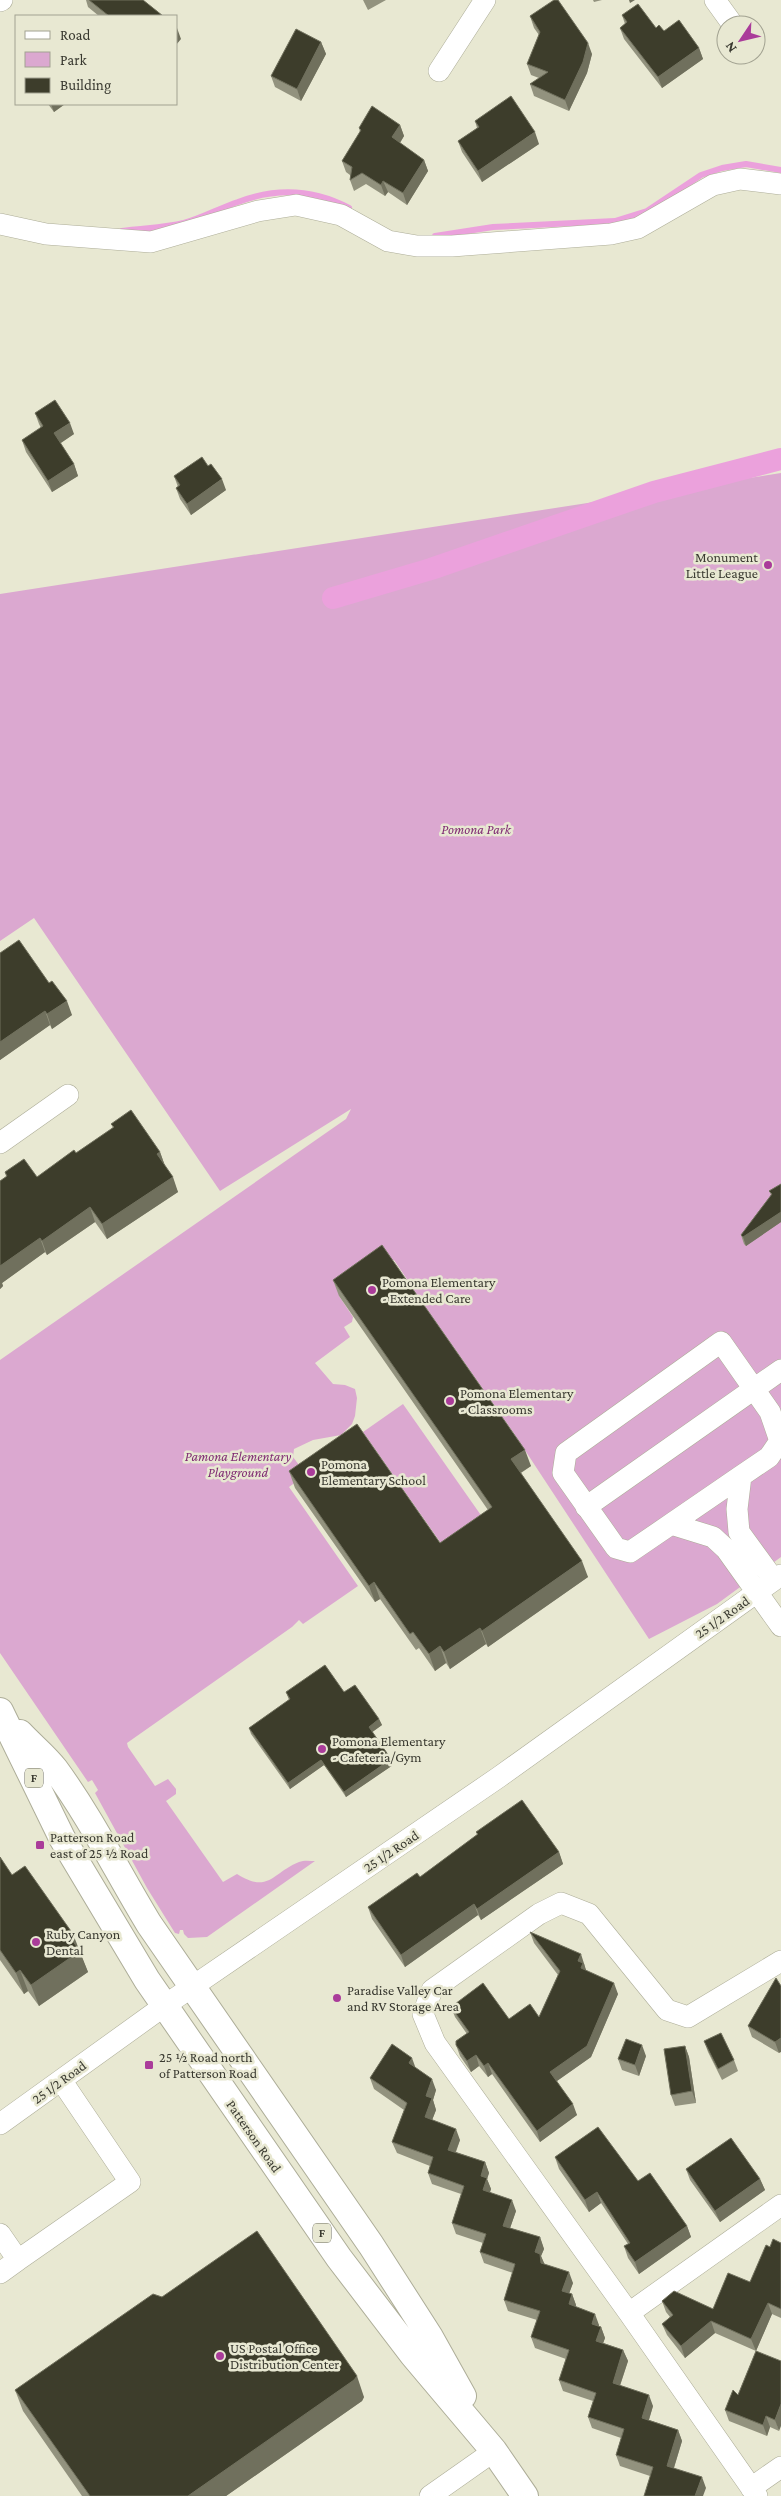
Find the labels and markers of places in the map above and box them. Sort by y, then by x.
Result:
place label: Monument Little League [686,549,758,581]
marker: Monument Little League [762,559,774,571]
place label: Pomona Elementary - Extended Care [382,1274,496,1306]
marker: Pomona Elementary - Extended Care [366,1284,378,1296]
place label: Pomona Elementary - Classrooms [460,1385,574,1417]
marker: Pomona Elementary - Classrooms [444,1395,456,1407]
place label: Pomona Elementary School [321,1456,426,1488]
marker: Pomona Elementary School [305,1466,317,1478]
place label: Pomona Elementary - Cafeteria/Gym [332,1733,446,1765]
marker: Pomona Elementary - Cafeteria/Gym [316,1743,328,1755]
place label: Patterson Road east of 25 ½ Road [50,1829,149,1861]
marker: Patterson Road east of 25 ½ Road [34,1839,46,1851]
place label: Ruby Canyon Dental [46,1926,121,1958]
marker: Ruby Canyon Dental [30,1936,42,1948]
place label: Paradise Valley Car and RV Storage Area [347,1982,460,2014]
marker: Paradise Valley Car and RV Storage Area [331,1992,343,2004]
place label: 25 ½ Road north of Patterson Road [159,2049,258,2081]
marker: 25 ½ Road north of Patterson Road [143,2059,155,2071]
place label: US Postal Office Distribution Center [230,2340,339,2372]
marker: US Postal Office Distribution Center [214,2350,226,2362]

